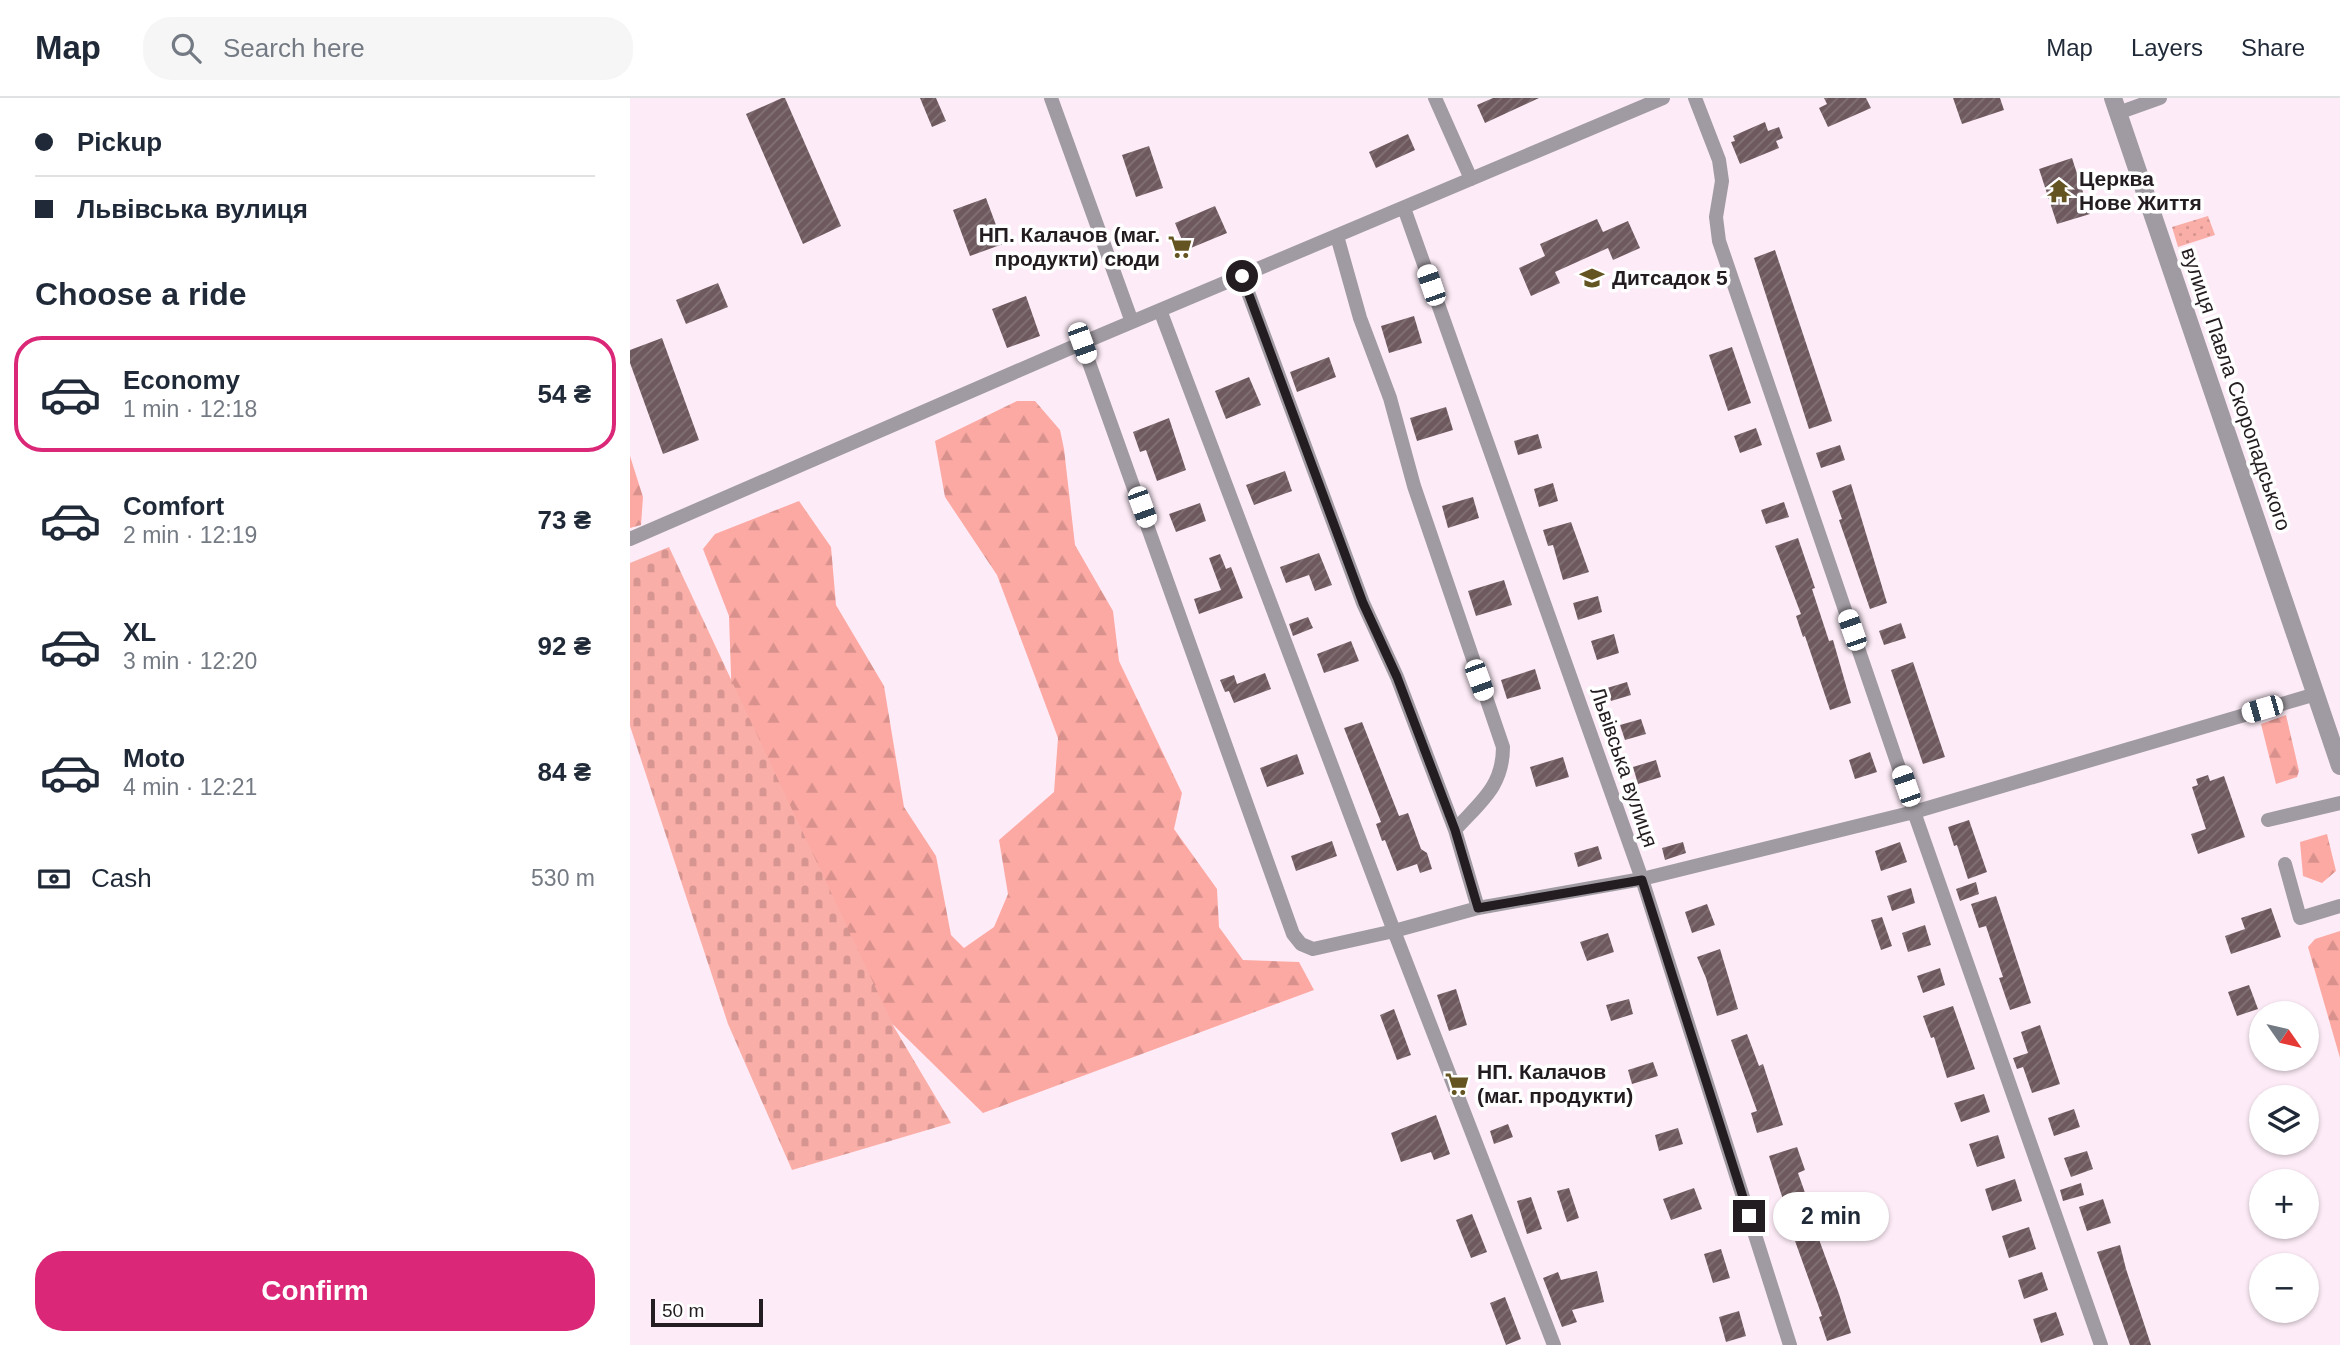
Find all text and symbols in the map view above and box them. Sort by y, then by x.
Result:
search box [143,17,633,80]
text: Map [35,29,101,66]
icon: search [167,29,205,67]
text: Search here [223,33,365,63]
text: Map [2046,34,2093,61]
text: Layers [2131,34,2203,61]
text: Share [2241,34,2305,61]
text: Pickup [77,127,162,157]
place label: Церква Нове Життя [2079,167,2202,214]
temple icon: Церква Нове Життя [2045,177,2073,205]
text: Львівська вулиця [77,194,308,224]
place label: НП. Калачов (маг. продукти) сюди [979,223,1160,270]
supermarket icon: НП. Калачов (маг. продукти) сюди [1166,233,1194,261]
street label: вулиця Павла Скоропадського [2177,244,2296,533]
route start [1226,260,1258,292]
car [1415,262,1448,308]
school or university icon: Дитсадок 5 [1578,264,1606,292]
place label: Дитсадок 5 [1612,266,1728,289]
text: Choose a ride [35,276,247,312]
car [1065,320,1100,366]
icon: car [39,363,102,426]
text: Economy [123,365,240,395]
text: 54 ₴ [538,379,591,409]
text: 1 min · 12:18 [123,396,257,422]
car [1125,484,1160,530]
icon: car [39,489,102,552]
text: Comfort [123,491,224,521]
text: 73 ₴ [538,505,591,535]
text: 2 min · 12:19 [123,522,257,548]
car [1836,607,1869,653]
icon: car [39,615,102,678]
text: XL [123,617,156,647]
text: 92 ₴ [538,631,591,661]
text: 3 min · 12:20 [123,648,257,674]
car [1462,657,1497,703]
street label: Львівська вулиця [1586,684,1663,850]
car [2239,693,2286,725]
icon: car [39,741,102,804]
text: Moto [123,743,185,773]
text: 84 ₴ [538,757,591,787]
car [1890,763,1923,809]
text: 4 min · 12:21 [123,774,257,800]
icon: cash [35,860,73,898]
text: Cash [91,863,152,893]
text: 530 m [531,865,595,891]
north arrow [2249,1001,2319,1071]
map controls [2249,1001,2319,1323]
place label: НП. Калачов (маг. продукти) [1477,1060,1633,1107]
supermarket icon: НП. Калачов (маг. продукти) [1443,1070,1471,1098]
button: layers [2249,1085,2319,1155]
button: + [2249,1169,2319,1239]
callout: 2 min [1774,1192,1889,1240]
route end [1733,1200,1765,1232]
text: 2 min [1801,1203,1861,1229]
button: Confirm [35,1251,595,1331]
button: − [2249,1253,2319,1323]
scale bar [651,1296,763,1328]
text: 50 m [662,1300,704,1321]

